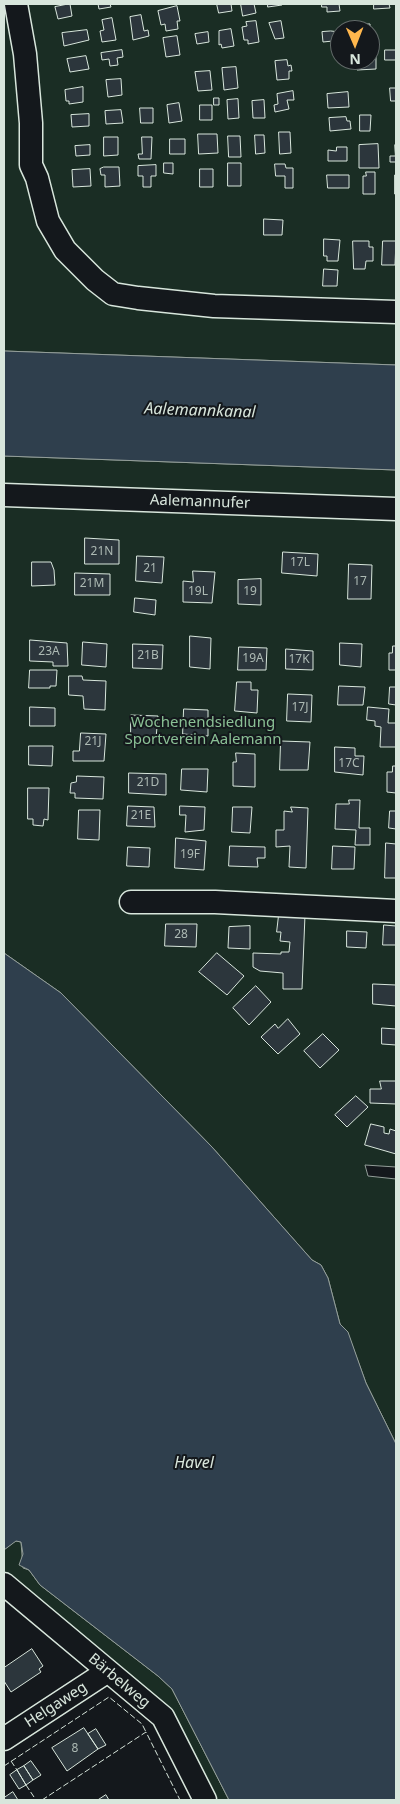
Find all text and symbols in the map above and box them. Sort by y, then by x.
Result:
north arrow [330,20,380,70]
text: N [349,50,361,69]
water label: Aalemannkanal [144,399,256,423]
street label: Aalemannufer [150,491,250,513]
house number: 21N [91,545,113,559]
house number: 17L [290,556,310,570]
house number: 21 [143,562,157,576]
house number: 17 [353,575,367,589]
house number: 21M [80,577,104,591]
house number: 19L [188,585,208,599]
house number: 19 [243,585,257,599]
house number: 23A [38,645,60,659]
house number: 21B [137,649,159,663]
house number: 19A [242,652,264,666]
house number: 17K [288,653,310,667]
house number: 17J [291,701,309,715]
park label: Wochenendsiedlung Sportverein Aalemann [125,714,281,749]
house number: 21J [84,735,102,749]
house number: 17C [338,757,360,771]
house number: 21D [137,776,159,790]
house number: 21E [131,809,151,823]
house number: 19F [180,848,200,862]
house number: 28 [174,928,188,942]
water label: Havel [174,1453,214,1473]
street label: Bärbelweg [84,1650,154,1712]
street label: Helgaweg [22,1678,90,1732]
house number: 8 [72,1742,78,1756]

